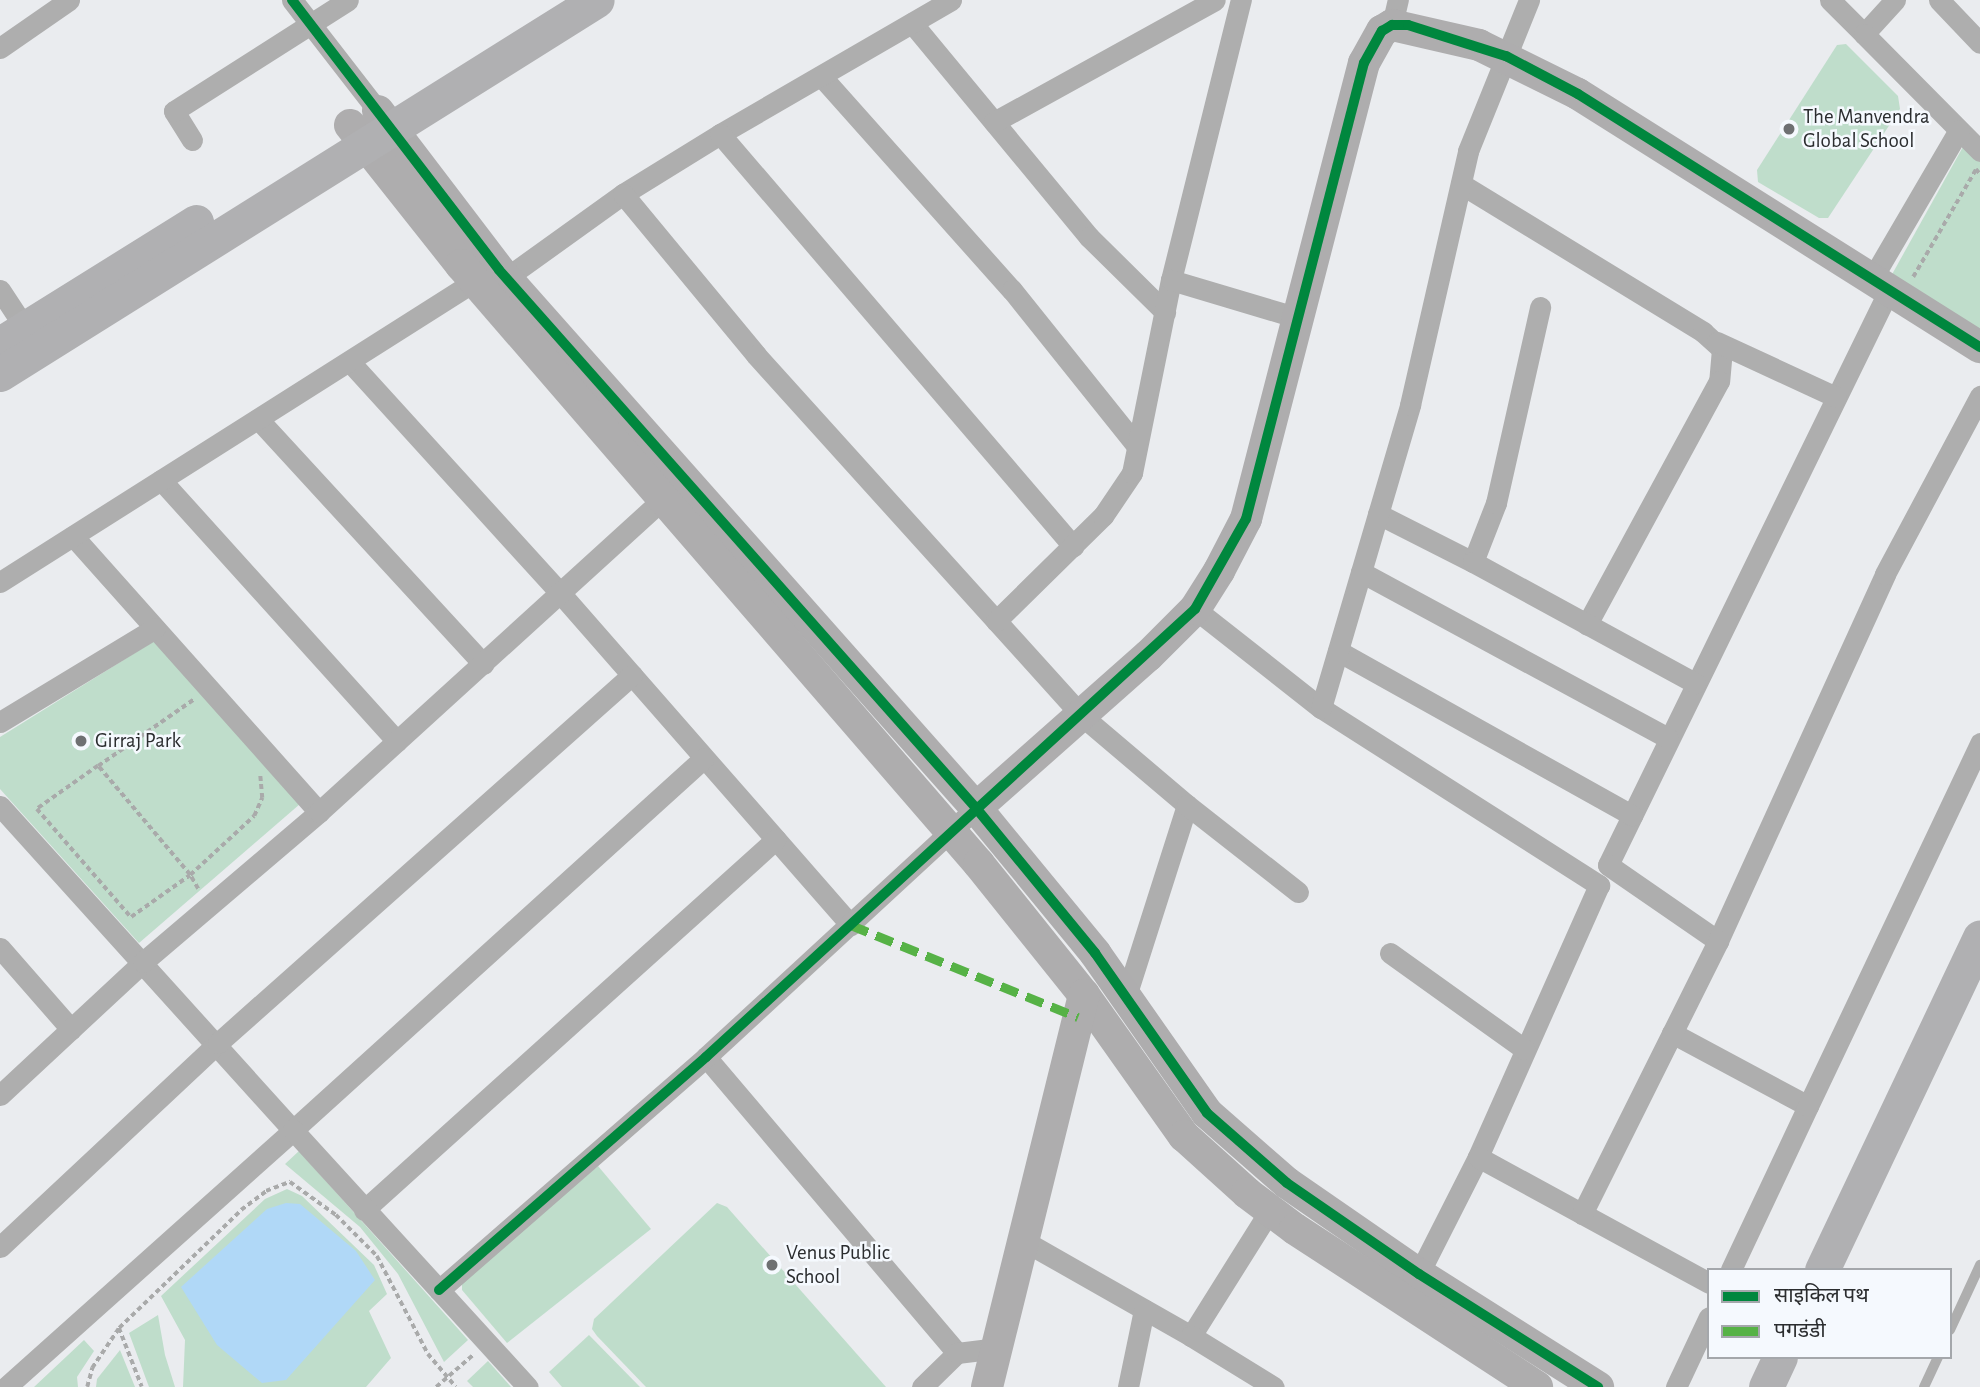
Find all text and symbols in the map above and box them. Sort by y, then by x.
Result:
place label: The Manvendra Global School [1803,104,1930,154]
marker: The Manvendra Global School [1781,121,1797,137]
place label: Girraj Park [95,728,181,754]
marker: Girraj Park [73,733,89,749]
place label: Venus Public School [786,1240,890,1290]
marker: Venus Public School [764,1257,780,1273]
legend [1707,1268,1952,1359]
text: साइकिल पथ [1774,1285,1869,1306]
text: पगडंडी [1774,1320,1826,1341]

